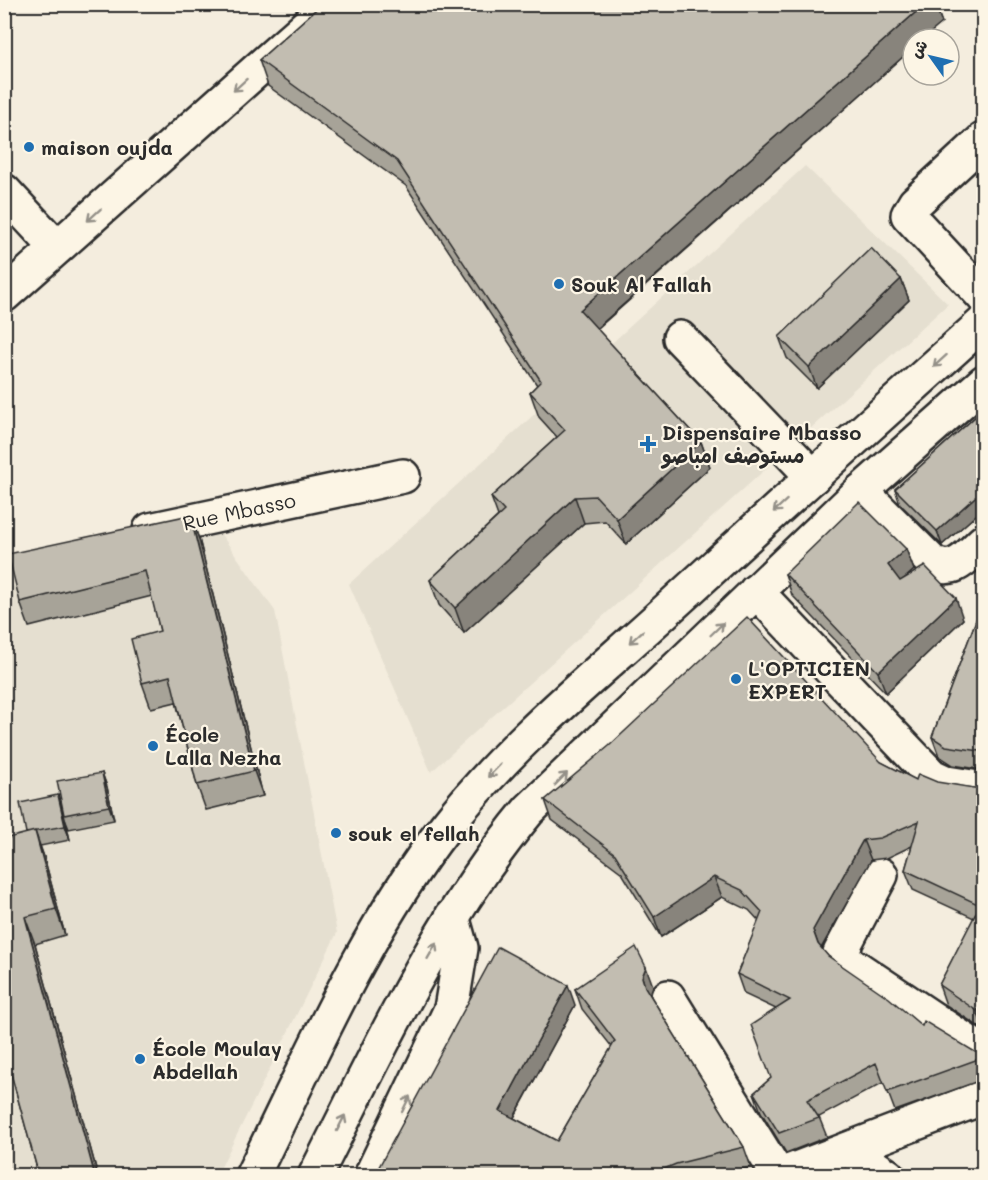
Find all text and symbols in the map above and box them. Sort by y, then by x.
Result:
north arrow [901,27,961,87]
text: ش [905,35,932,62]
one-way arrow [233,78,248,92]
place label: maison oujda [41,134,173,160]
marker: maison oujda [22,140,36,154]
one-way arrow [87,208,102,222]
place label: Souk Al Fallah [571,271,711,297]
marker: Souk Al Fallah [552,277,566,291]
one-way arrow [933,354,948,368]
place label: Dispensaire Mbasso مستوصف امباصو [660,419,861,469]
marker: Dispensaire Mbasso مستوصف امباصو [639,435,657,453]
street label: Rue Mbasso [180,486,298,536]
one-way arrow [773,499,788,513]
one-way arrow [709,621,724,636]
one-way arrow [629,630,644,644]
place label: L'OPTICIEN EXPERT [748,655,870,704]
marker: L'OPTICIEN EXPERT [729,672,743,686]
place label: École Lalla Nezha [165,721,281,770]
marker: École Lalla Nezha [146,739,160,753]
one-way arrow [487,764,502,779]
one-way arrow [554,771,569,786]
place label: souk el fellah [348,820,479,846]
marker: souk el fellah [329,826,343,840]
one-way arrow [426,943,438,960]
place label: École Moulay Abdellah [152,1035,282,1084]
marker: École Moulay Abdellah [133,1052,147,1066]
one-way arrow [400,1095,412,1113]
one-way arrow [336,1115,348,1133]

